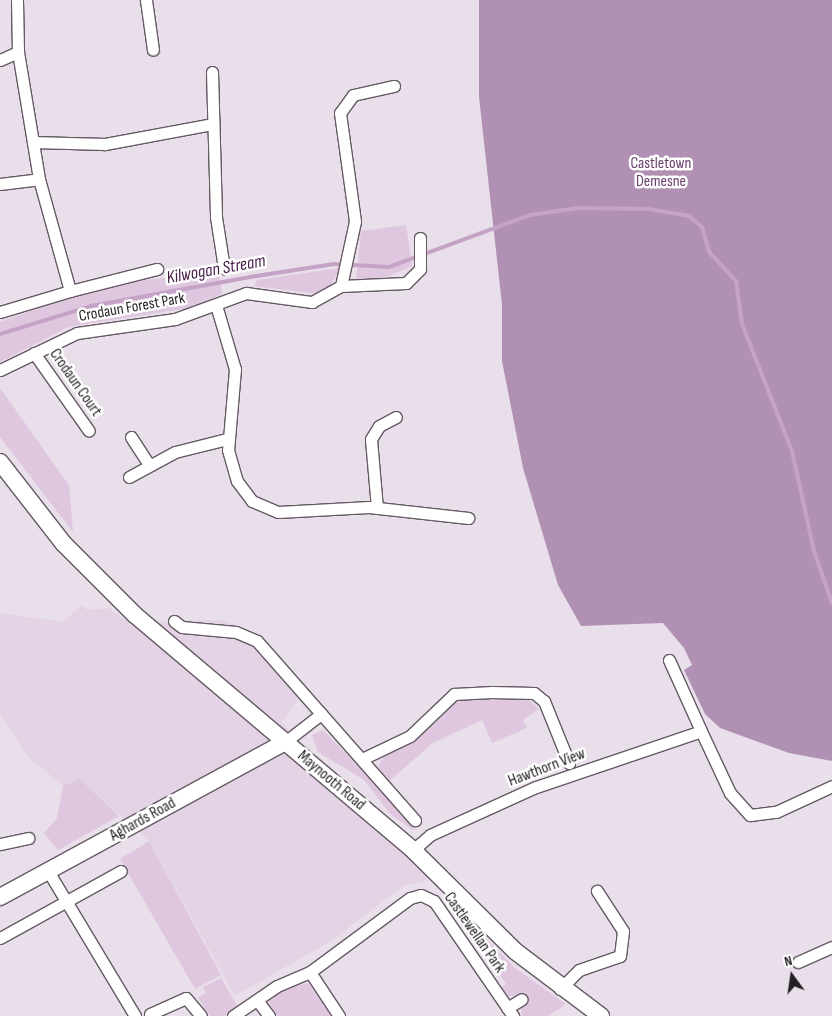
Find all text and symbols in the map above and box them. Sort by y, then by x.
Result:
park label: Castletown Demesne [631,154,691,192]
water label: Kilwogan Stream [165,251,267,289]
street label: Crodaun Forest Park [77,289,187,327]
street label: Crodaun Court [45,345,105,421]
street label: Hawthorn View [506,745,588,791]
street label: Maynooth Road [293,747,369,815]
street label: Aghards Road [107,794,179,846]
street label: Castlewellan Park [439,889,509,977]
north arrow [767,951,817,1001]
text: N [783,952,794,970]

